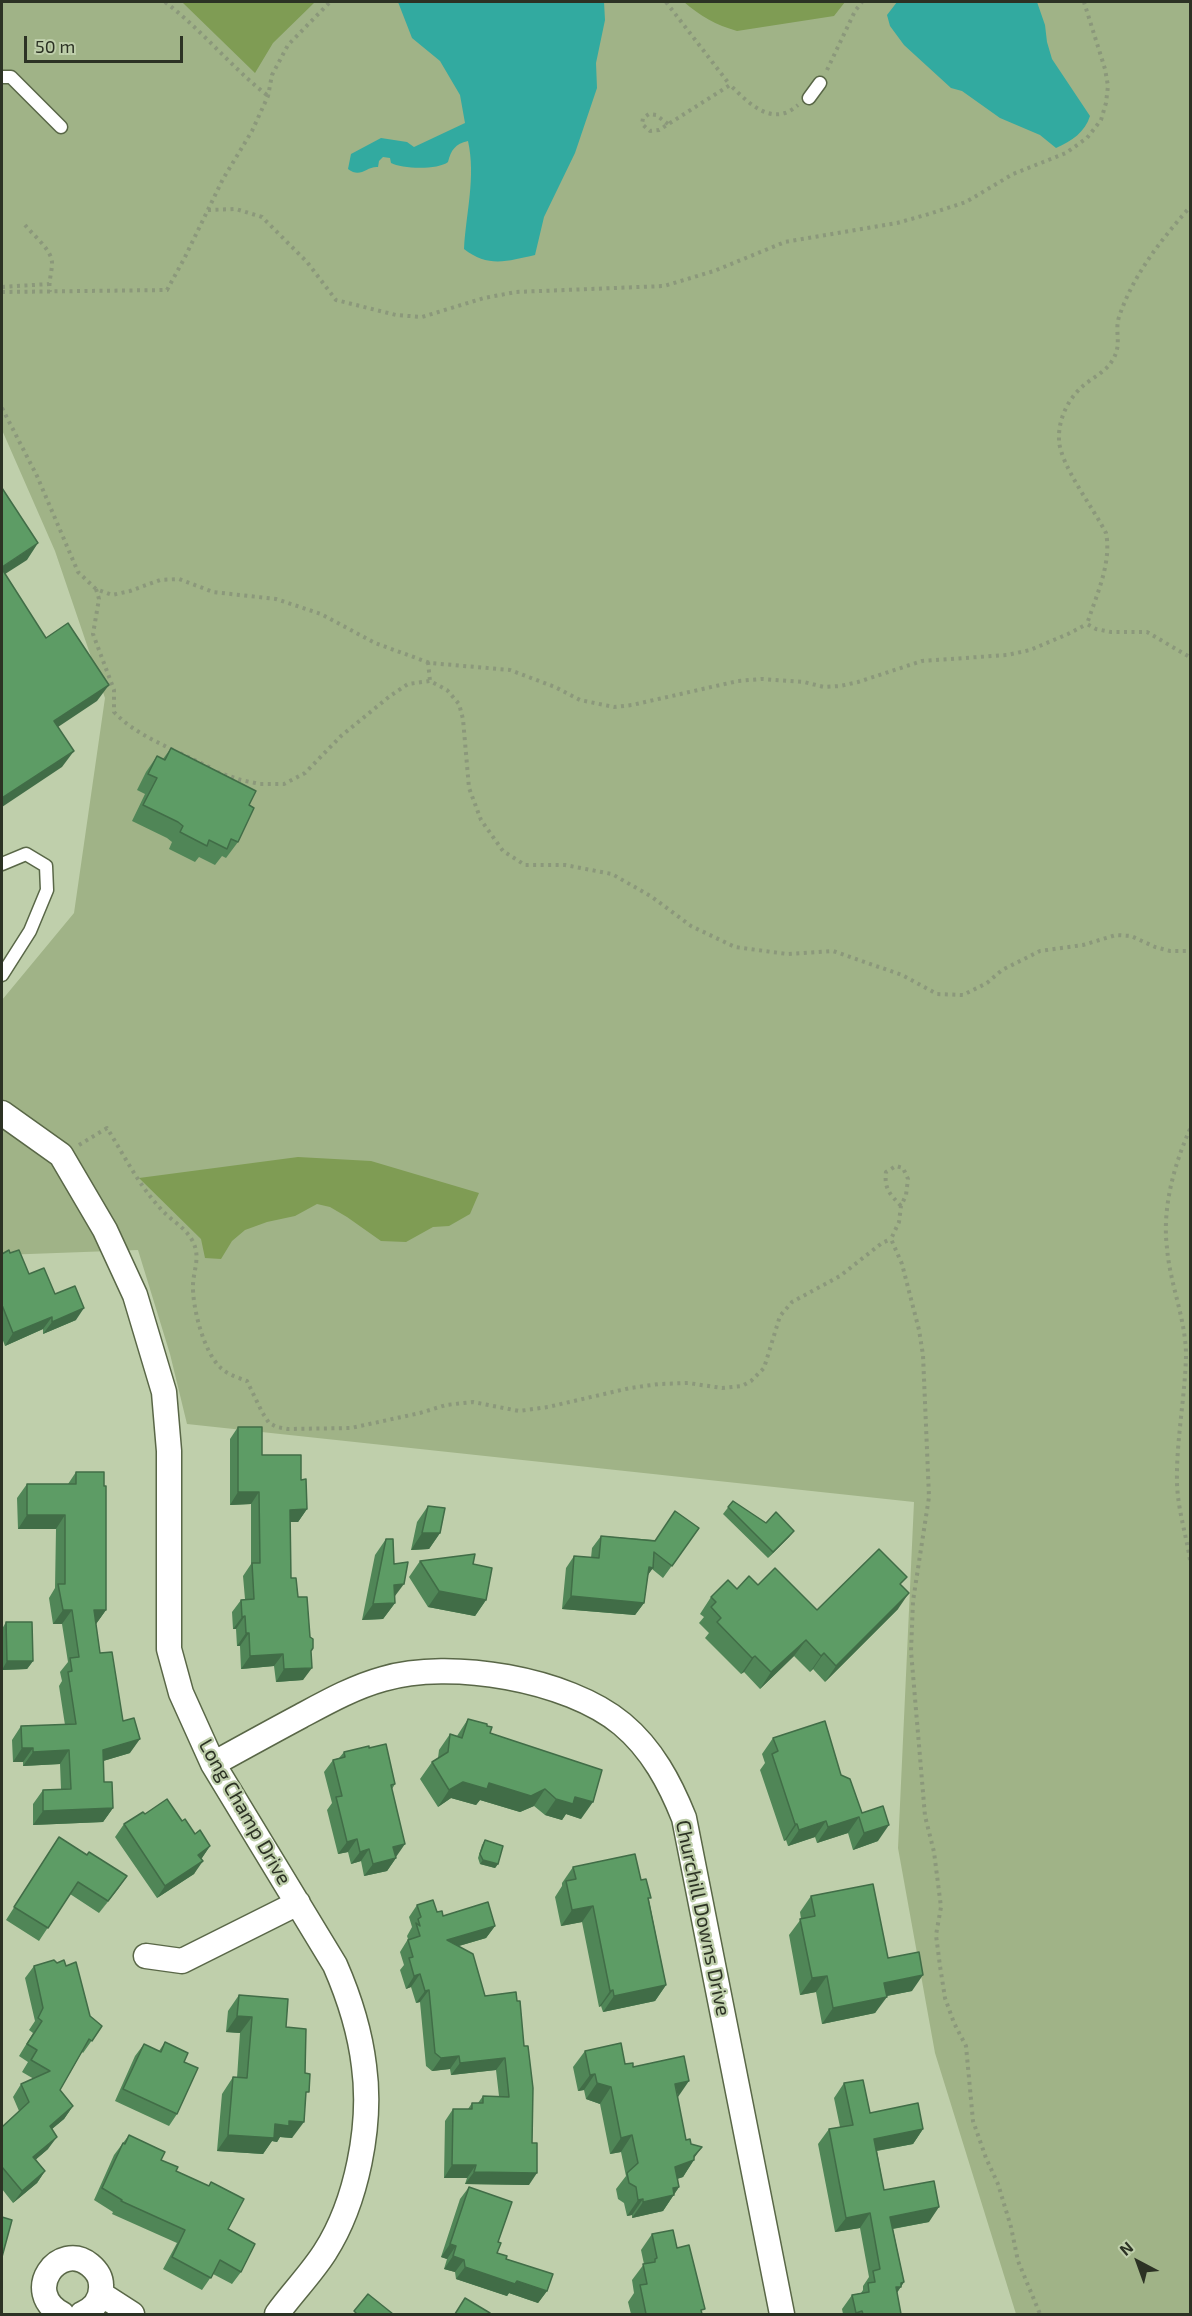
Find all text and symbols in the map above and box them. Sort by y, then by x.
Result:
scale bar [27,24,186,62]
text: 50 m [35,35,75,57]
street label: Long Champ Drive [194,1735,296,1889]
street label: Churchill Downs Drive [671,1818,735,2018]
north arrow [1108,2232,1168,2292]
text: N [1115,2237,1136,2259]

